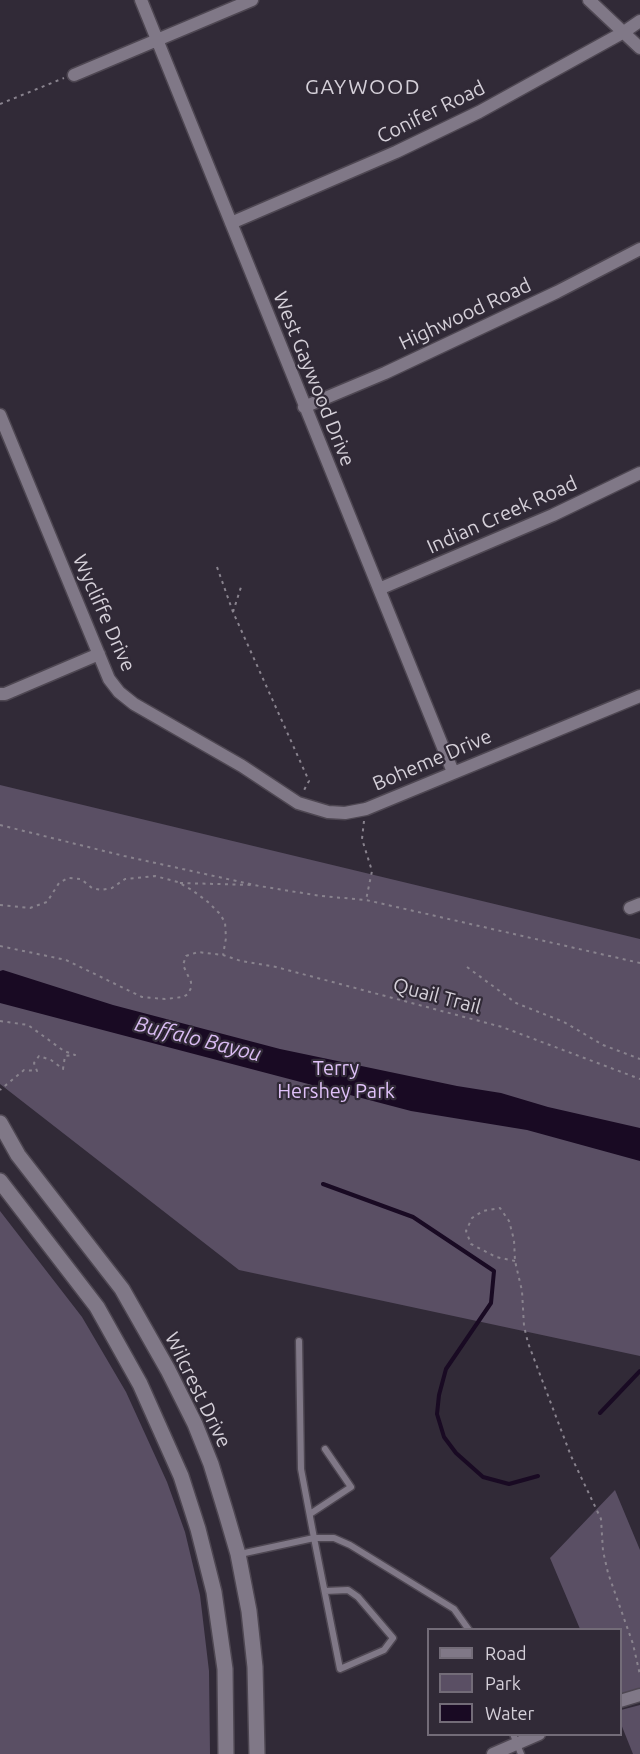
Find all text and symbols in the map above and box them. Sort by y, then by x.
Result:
district label: GAYWOOD [305,74,421,100]
street label: Conifer Road [373,76,489,148]
street label: Highwood Road [395,273,535,355]
street label: West Gaywood Drive [268,288,360,470]
street label: Indian Creek Road [423,471,581,559]
street label: Wycliffe Drive [67,551,141,675]
street label: Boheme Drive [369,724,495,796]
street label: Quail Trail [390,973,484,1019]
water label: Buffalo Bayou [132,1011,264,1067]
park label: Terry Hershey Park [277,1056,395,1103]
street label: Wilcrest Drive [160,1328,236,1452]
legend [427,1628,622,1736]
text: Road [485,1643,527,1663]
text: Park [485,1673,521,1693]
text: Water [485,1703,534,1723]

